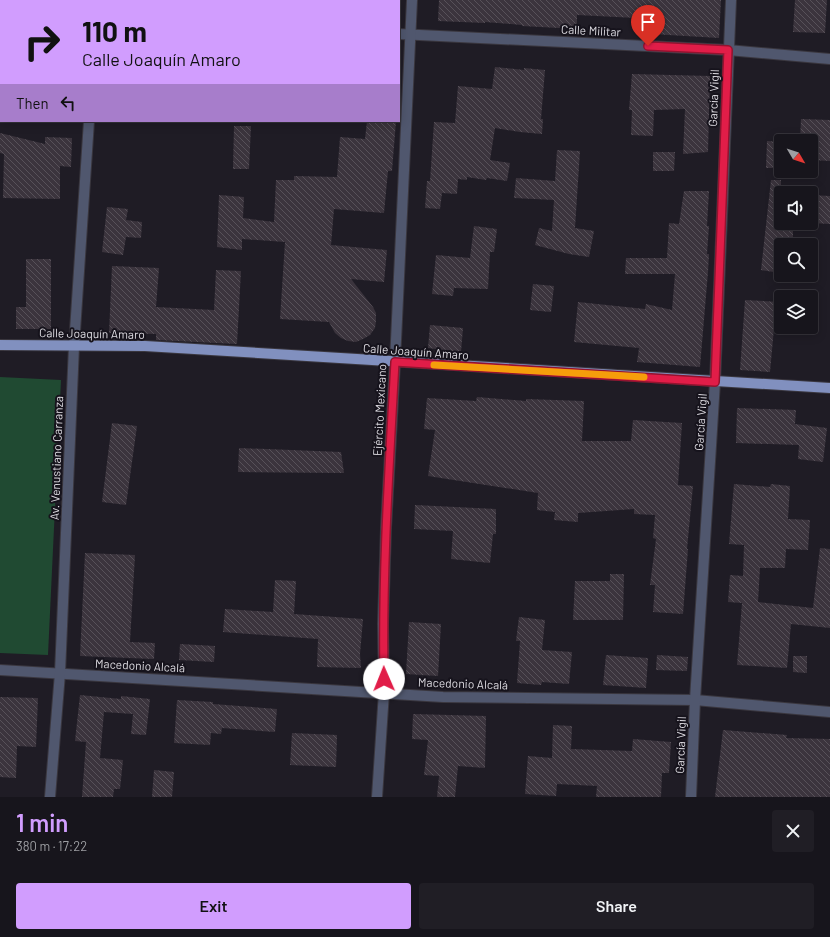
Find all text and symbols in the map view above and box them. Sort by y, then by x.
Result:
pin [631,5,665,46]
icon: arrive [637,11,659,33]
text: 110 m [82,14,147,48]
icon: right [16,16,68,68]
street label: Calle Militar [561,21,622,39]
text: Calle Joaquín Amaro [82,48,241,70]
street label: García Vigil [705,69,721,127]
icon: left [57,92,79,114]
text: Then [16,94,49,112]
north arrow [774,134,818,178]
map controls [774,134,818,334]
button: sound [774,186,818,230]
button: search [774,238,818,282]
button: layers [774,290,818,334]
street label: Calle Joaquín Amaro [39,325,145,341]
street label: Calle Joaquín Amaro [363,340,469,362]
street label: Ejército Mexicano [370,364,388,456]
street label: García Vigil [691,393,709,451]
street label: Av. Venustiano Carranza [47,396,65,520]
street label: Macedonio Alcalá [95,656,185,674]
position arrow [363,658,405,700]
street label: Macedonio Alcalá [418,674,508,692]
street label: García Vigil [672,716,688,774]
text: 1 min [16,808,68,837]
button: close [772,810,814,852]
text: 380 m · 17:22 [16,838,87,854]
button: Exit [16,883,411,929]
button: Share [419,883,814,929]

